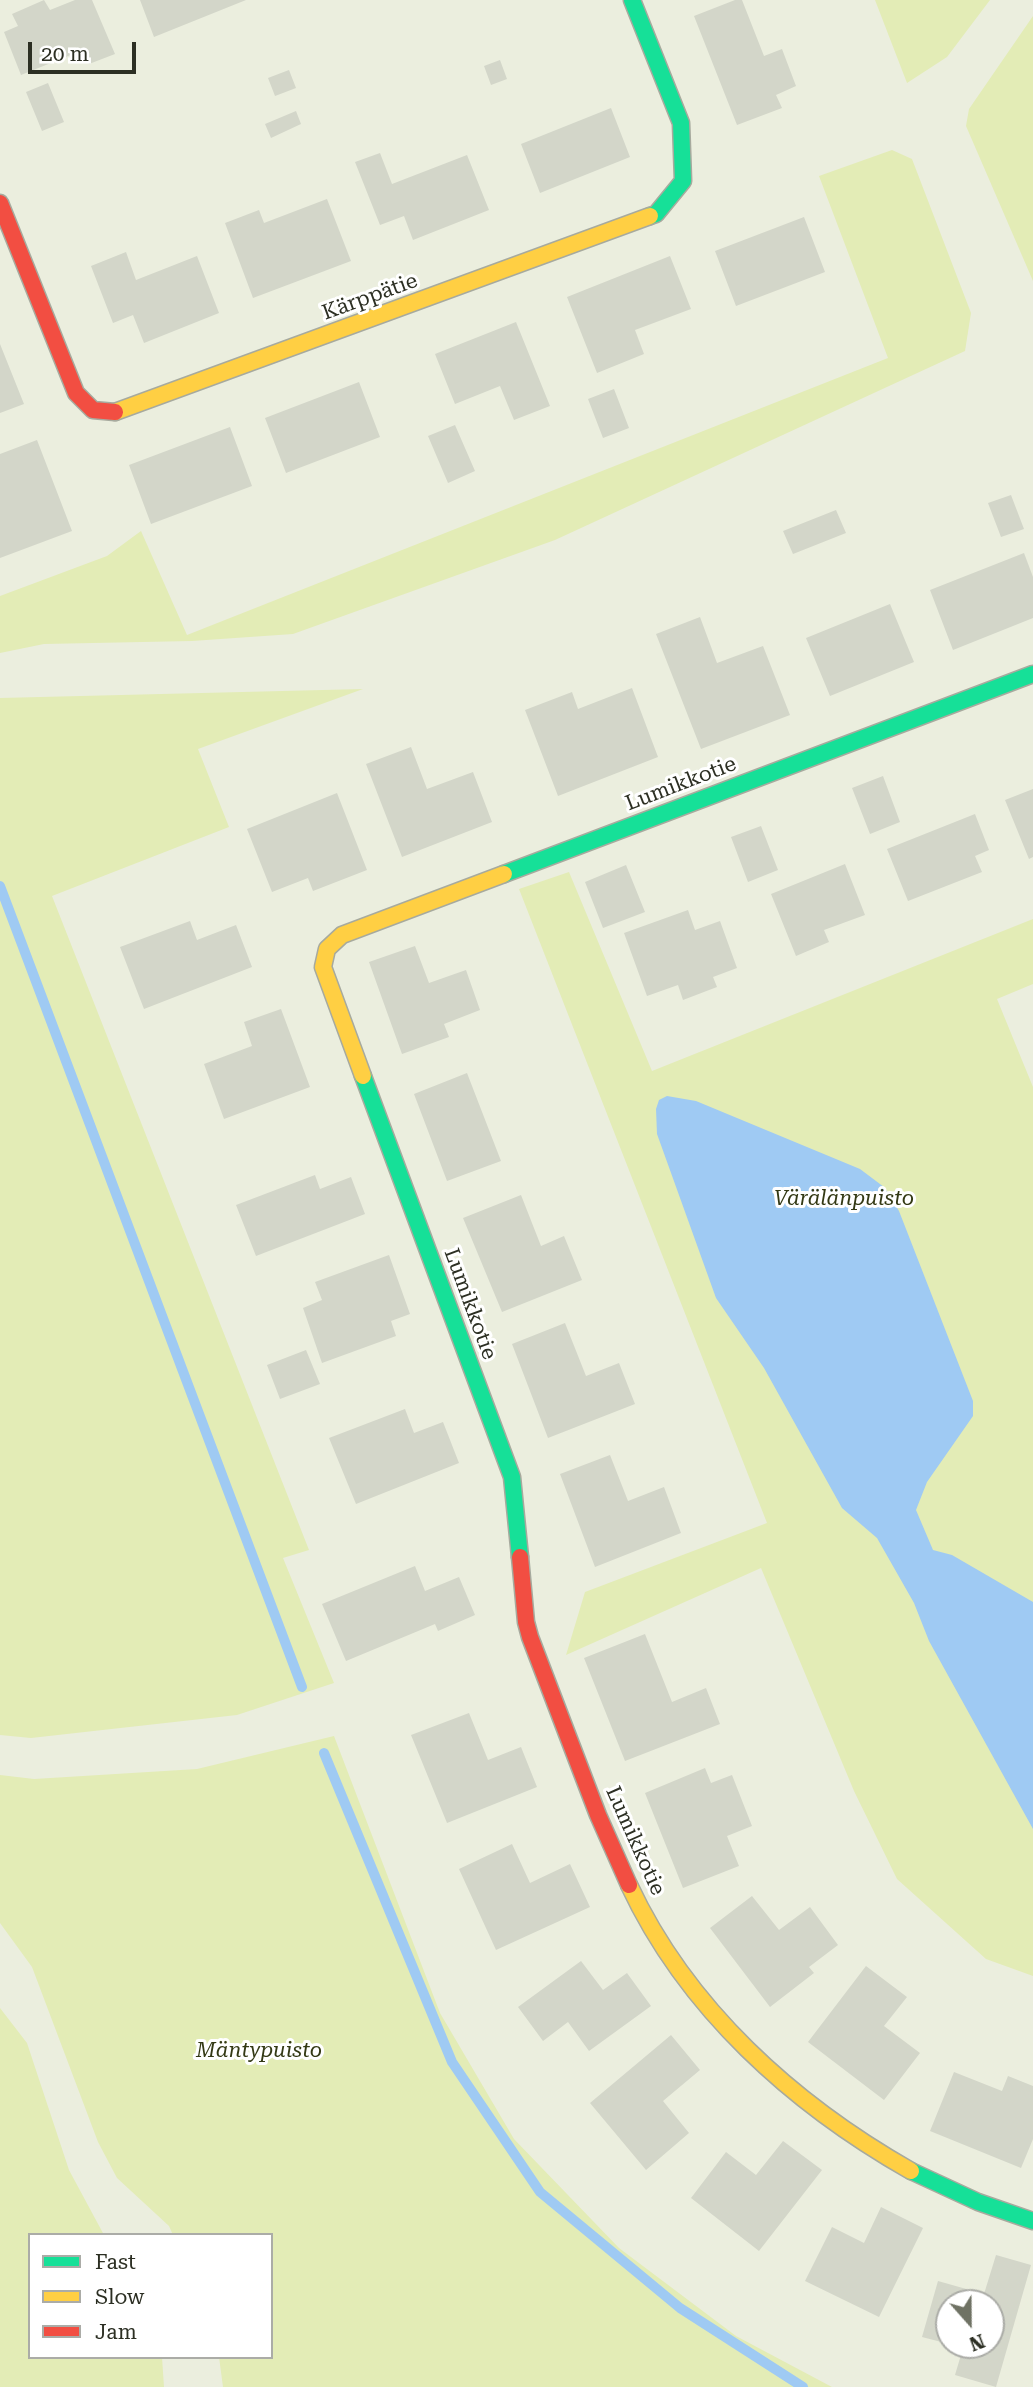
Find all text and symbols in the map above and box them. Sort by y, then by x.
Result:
scale bar [32,28,140,72]
text: 20 m [41,42,89,66]
street label: Kärppätie [319,268,421,326]
street label: Lumikkotie [622,751,740,817]
park label: Värälänpuisto [774,1186,914,1212]
street label: Lumikkotie [438,1245,502,1363]
street label: Lumikkotie [600,1783,670,1899]
park label: Mäntypuisto [196,2038,322,2064]
legend [28,2233,273,2359]
text: Fast [95,2250,136,2274]
text: Slow [95,2285,144,2309]
north arrow [935,2289,1005,2359]
text: Jam [95,2320,137,2344]
text: N [966,2329,988,2356]

